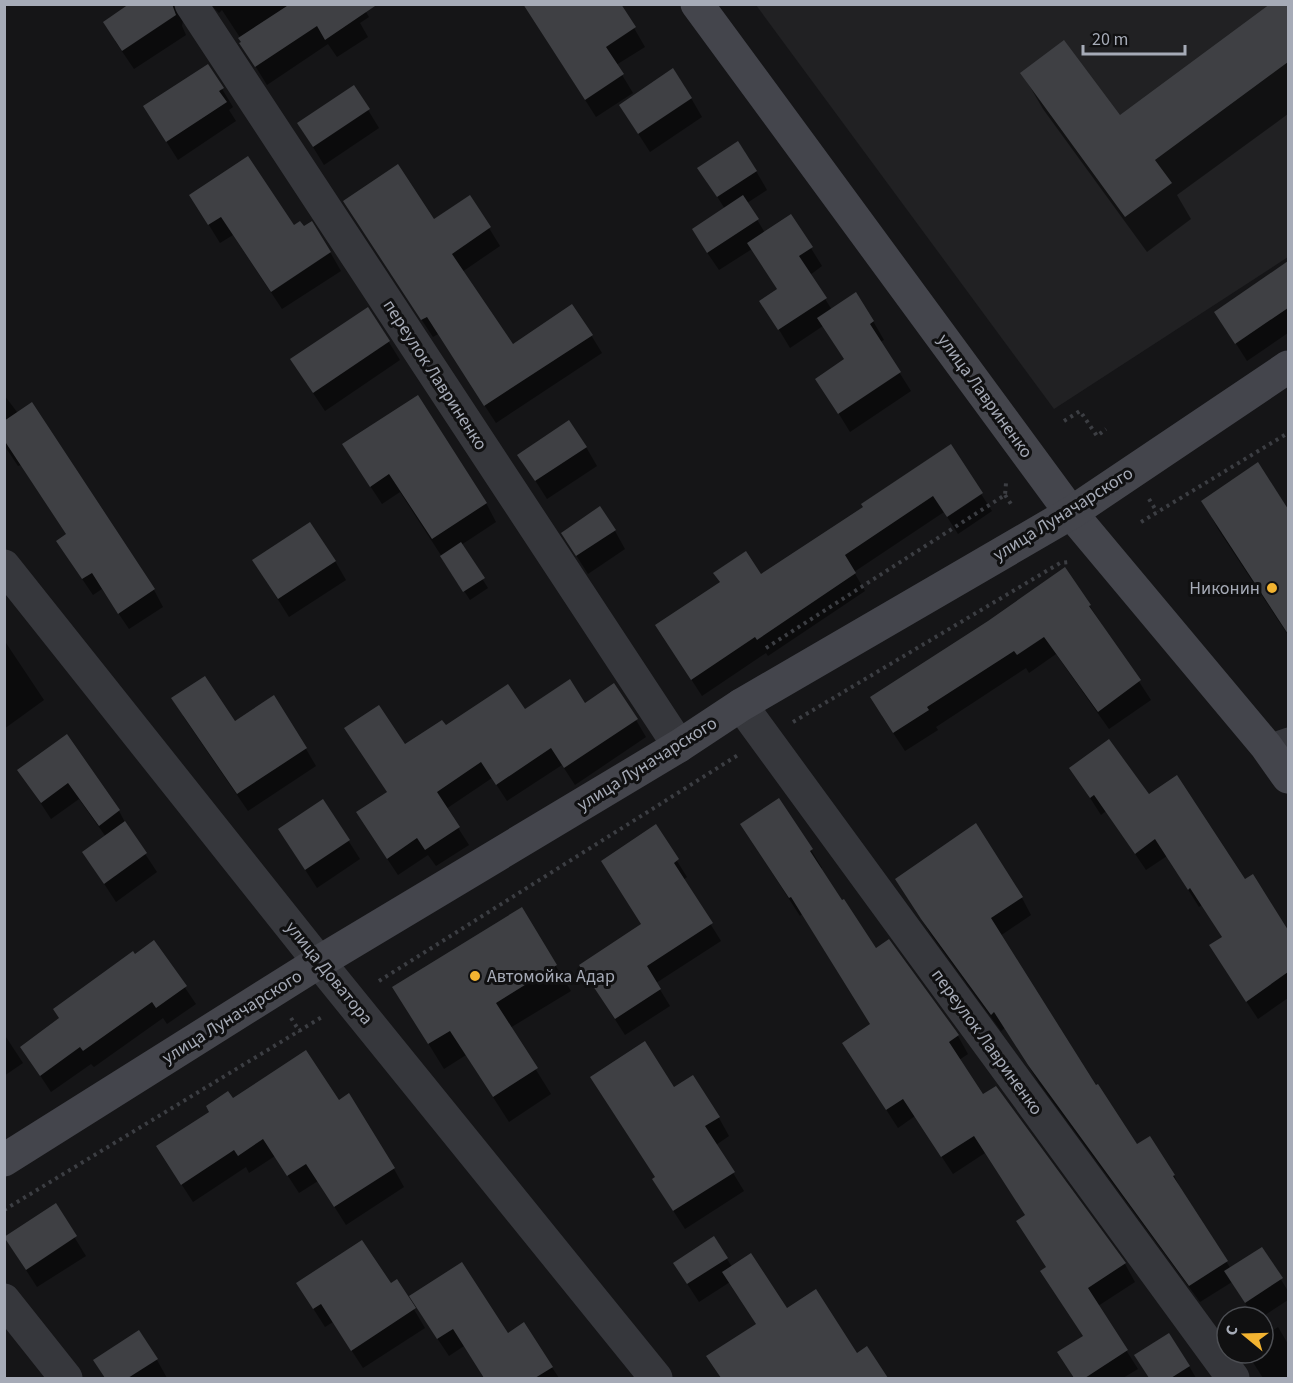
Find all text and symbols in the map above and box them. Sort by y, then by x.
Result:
scale bar [1083,18,1185,56]
text: 20 m [1092,27,1128,52]
street label: переулок Лавриненко [377,295,493,455]
street label: улица Лавриненко [931,329,1039,463]
street label: улица Луначарского [988,461,1138,567]
place label: Никонин [1189,576,1260,601]
marker: Никонин [1265,581,1279,595]
street label: улица Луначарского [572,711,722,817]
street label: улица Доватора [279,916,379,1030]
street label: улица Луначарского [157,964,307,1070]
place label: Автомойка Адар [487,964,615,989]
street label: переулок Лавриненко [925,964,1049,1120]
marker: Автомойка Адар [468,969,482,983]
north arrow [1215,1305,1275,1365]
text: С [1220,1322,1244,1338]

